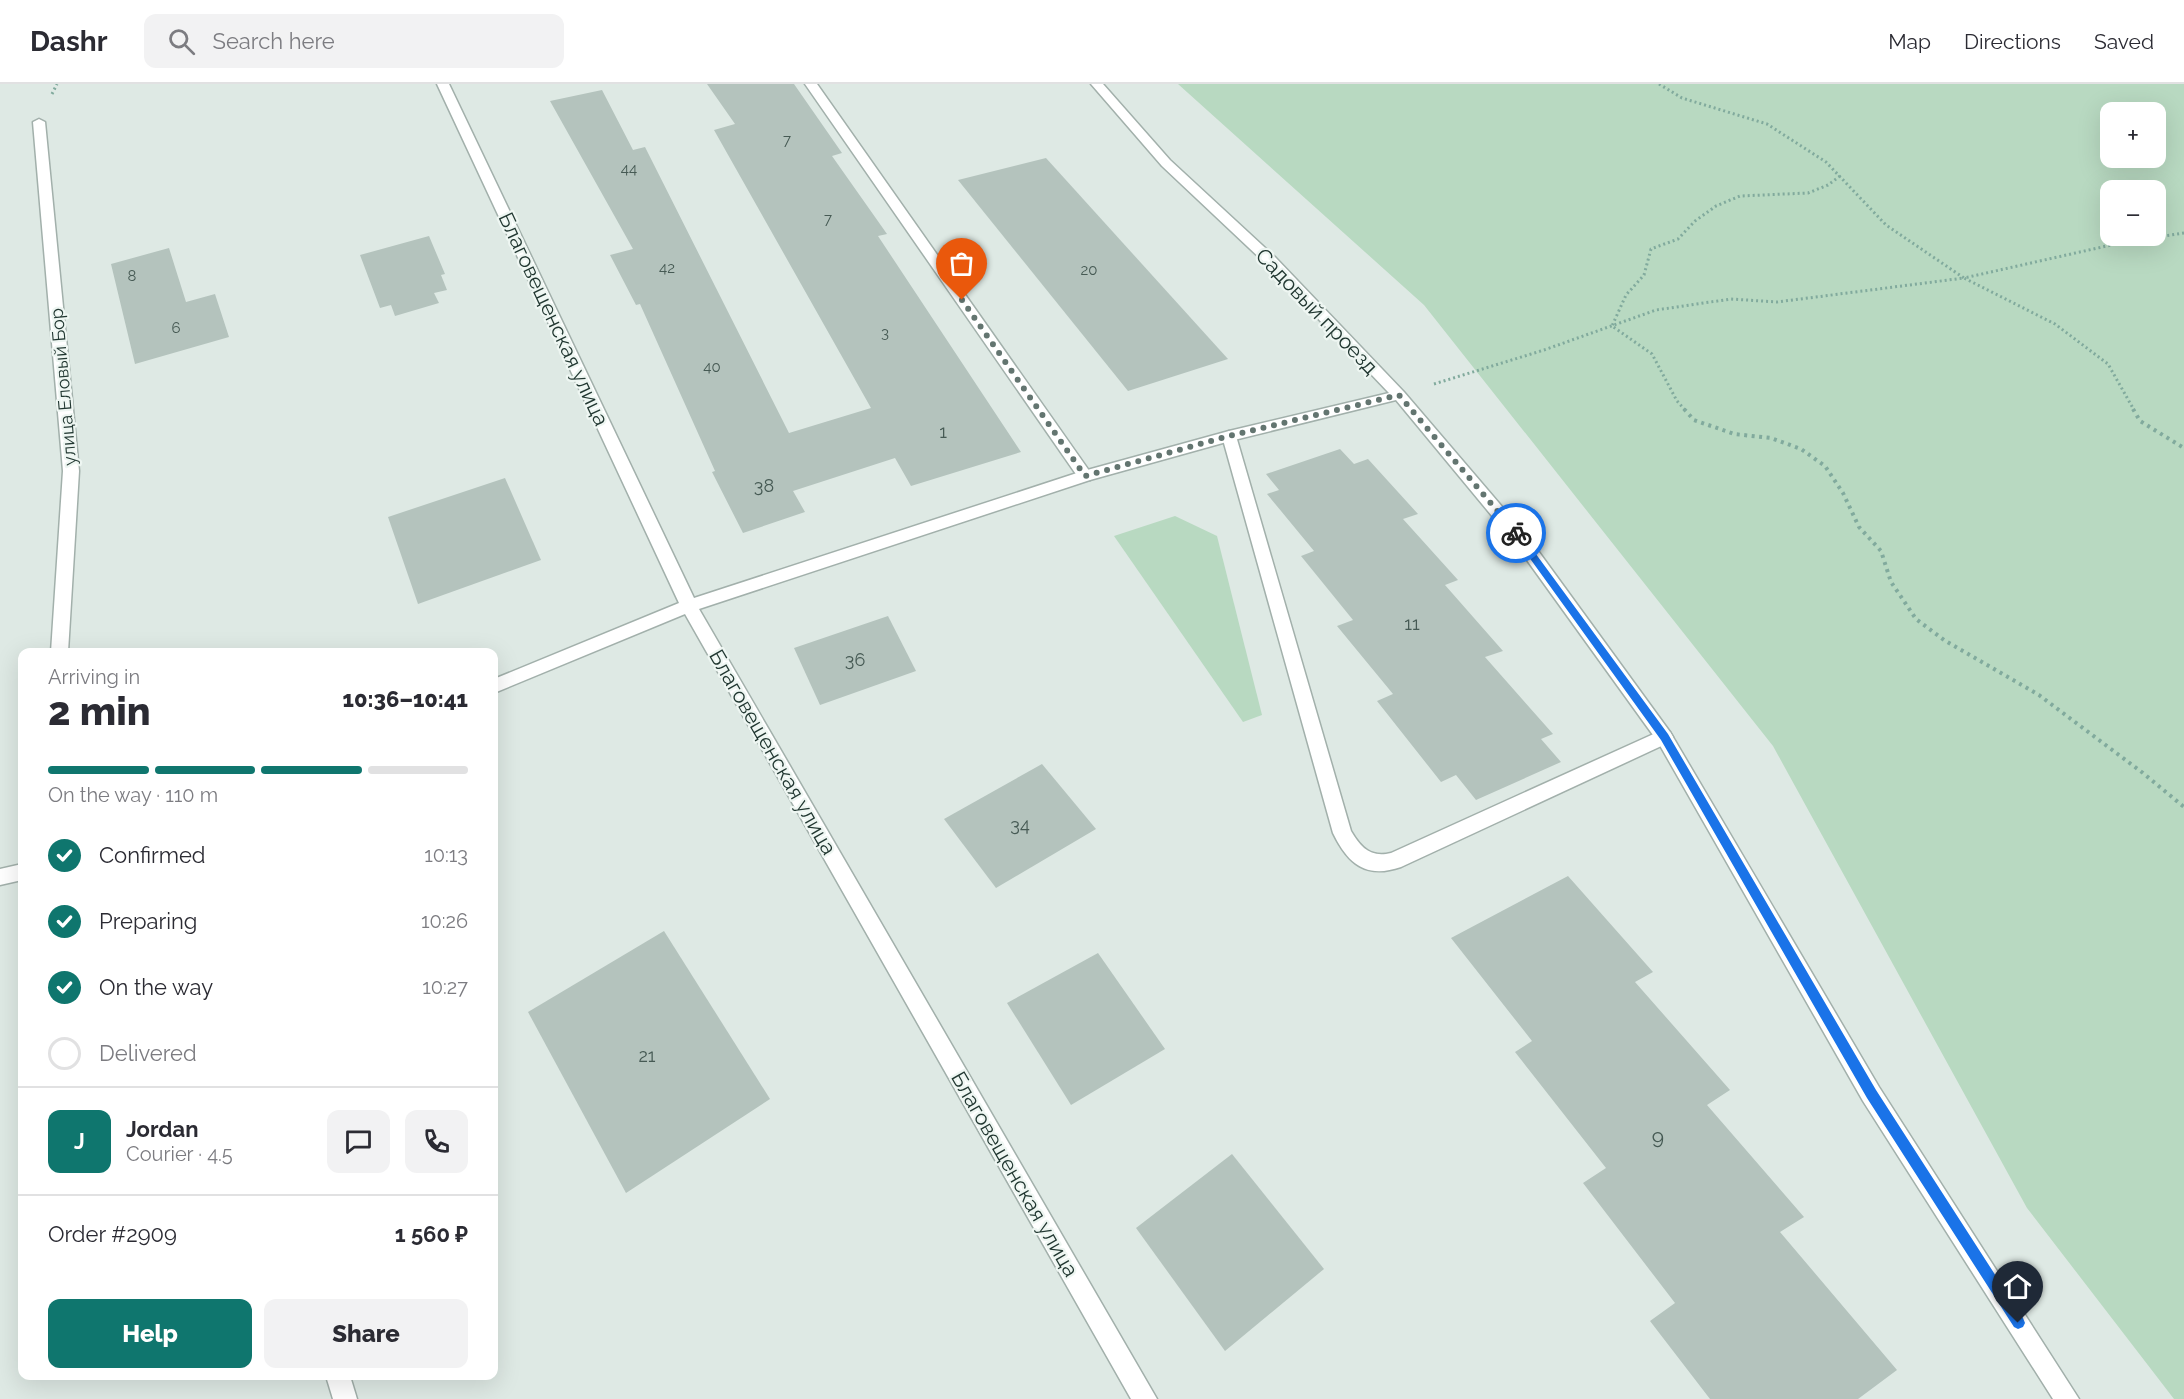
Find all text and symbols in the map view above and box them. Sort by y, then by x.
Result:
search box [144,14,564,68]
text: Dashr [30,25,108,58]
icon: search [165,25,198,58]
text: Search here [213,28,335,54]
text: Map [1888,29,1931,54]
text: Directions [1964,29,2061,54]
text: Saved [2094,29,2154,54]
map controls [2100,102,2166,246]
button: + [2100,102,2166,168]
house number: 7 [783,131,791,149]
house number: 44 [621,160,637,178]
button: − [2100,180,2166,246]
street label: Благовещенская улица [494,208,614,430]
house number: 7 [824,210,832,228]
pin [936,238,987,300]
street label: Садовый проезд [1251,243,1383,379]
icon: bag [945,247,978,280]
house number: 42 [659,259,675,277]
house number: 20 [1081,261,1098,279]
house number: 8 [128,267,137,285]
street label: улица Еловый Бор [46,307,80,467]
house number: 6 [171,319,181,337]
house number: 3 [881,324,889,342]
house number: 40 [703,358,721,376]
house number: 1 [939,421,947,442]
house number: 38 [754,475,774,496]
courier [1486,503,1546,563]
icon: bike [1500,517,1533,550]
house number: 11 [1404,613,1420,634]
street label: Благовещенская улица [704,645,842,859]
house number: 36 [845,649,865,670]
text: Arriving in [48,665,140,689]
text: 10:36–10:41 [343,686,468,712]
text: 2 min [48,688,151,734]
text: On the way · 110 m [48,783,218,807]
house number: 34 [1010,814,1030,835]
icon: check [48,839,81,872]
text: Confirmed [99,842,206,868]
text: 10:13 [424,843,468,867]
icon: check [48,905,81,938]
text: Preparing [99,908,197,934]
text: 10:26 [421,909,468,933]
icon: check [48,971,81,1004]
text: On the way [99,974,213,1000]
text: 10:27 [422,975,468,999]
text: Delivered [99,1040,197,1066]
house number: 21 [638,1045,656,1066]
street label: Благовещенская улица [946,1067,1084,1281]
button: chat [327,1110,390,1173]
button: phone [405,1110,468,1173]
text: Jordan [126,1116,198,1142]
house number: 9 [1652,1124,1664,1149]
text: J [74,1128,85,1154]
text: Courier · 4.5 [126,1142,233,1166]
text: Order #2909 [48,1221,177,1247]
text: 1 560 ₽ [395,1221,468,1247]
pin [1992,1261,2043,1323]
icon: home [2001,1270,2034,1303]
button: Help [48,1299,252,1368]
button: Share [264,1299,468,1368]

